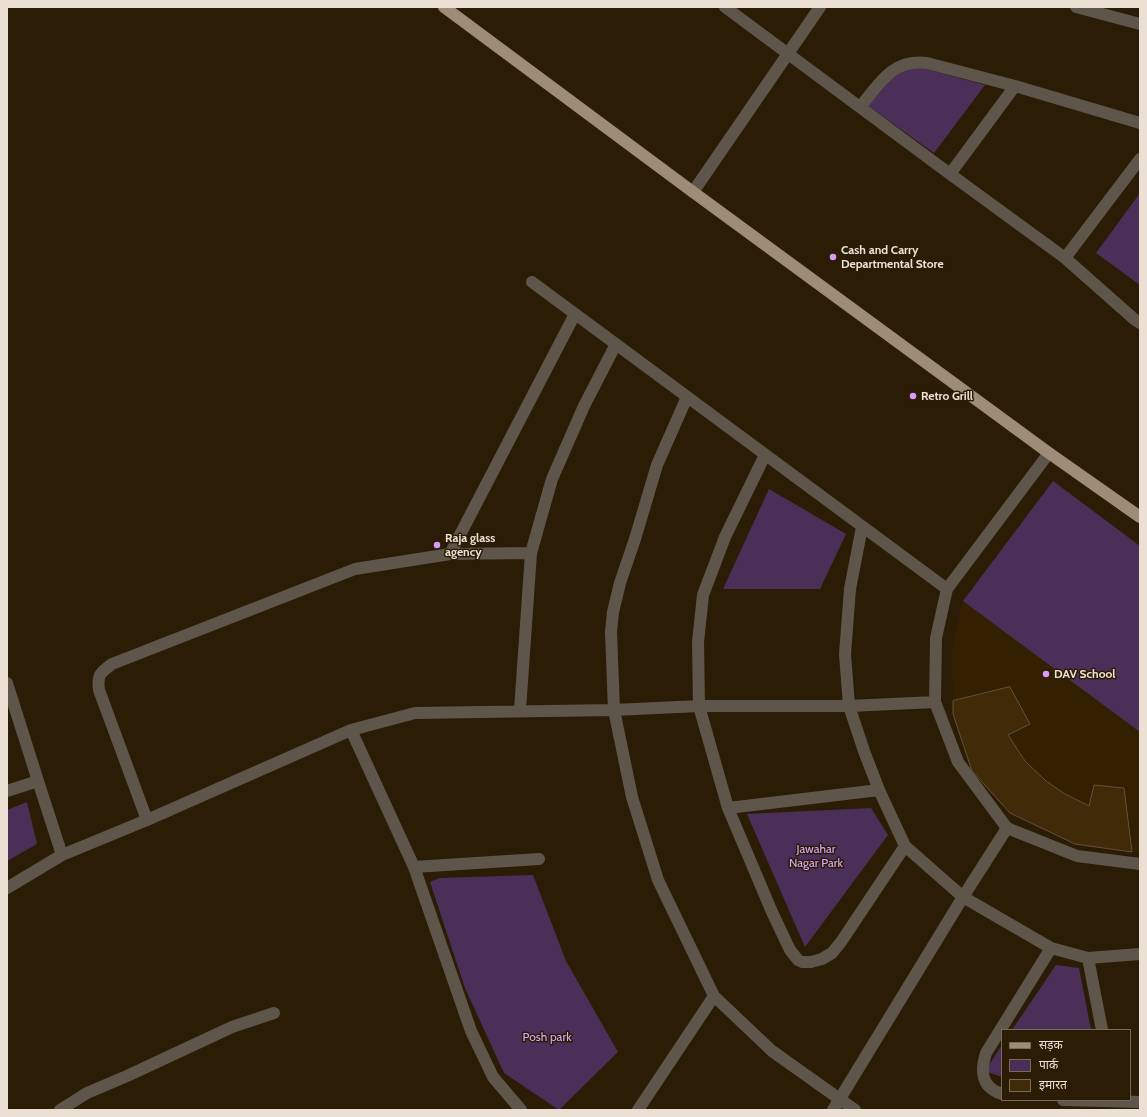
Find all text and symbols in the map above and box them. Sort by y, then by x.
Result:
place label: Cash and Carry Departmental Store [841,243,944,271]
marker: Cash and Carry Departmental Store [828,252,838,262]
place label: Retro Grill [921,389,973,403]
marker: Retro Grill [908,391,918,401]
place label: Raja glass agency [445,531,495,559]
marker: Raja glass agency [432,540,442,550]
place label: DAV School [1054,667,1115,681]
marker: DAV School [1041,669,1051,679]
park label: Jawahar Nagar Park [789,842,843,870]
legend [1001,1029,1131,1101]
park label: Posh park [522,1030,572,1044]
text: सड़क [1039,1037,1063,1052]
text: पार्क [1039,1057,1058,1072]
text: इमारत [1039,1077,1067,1092]

